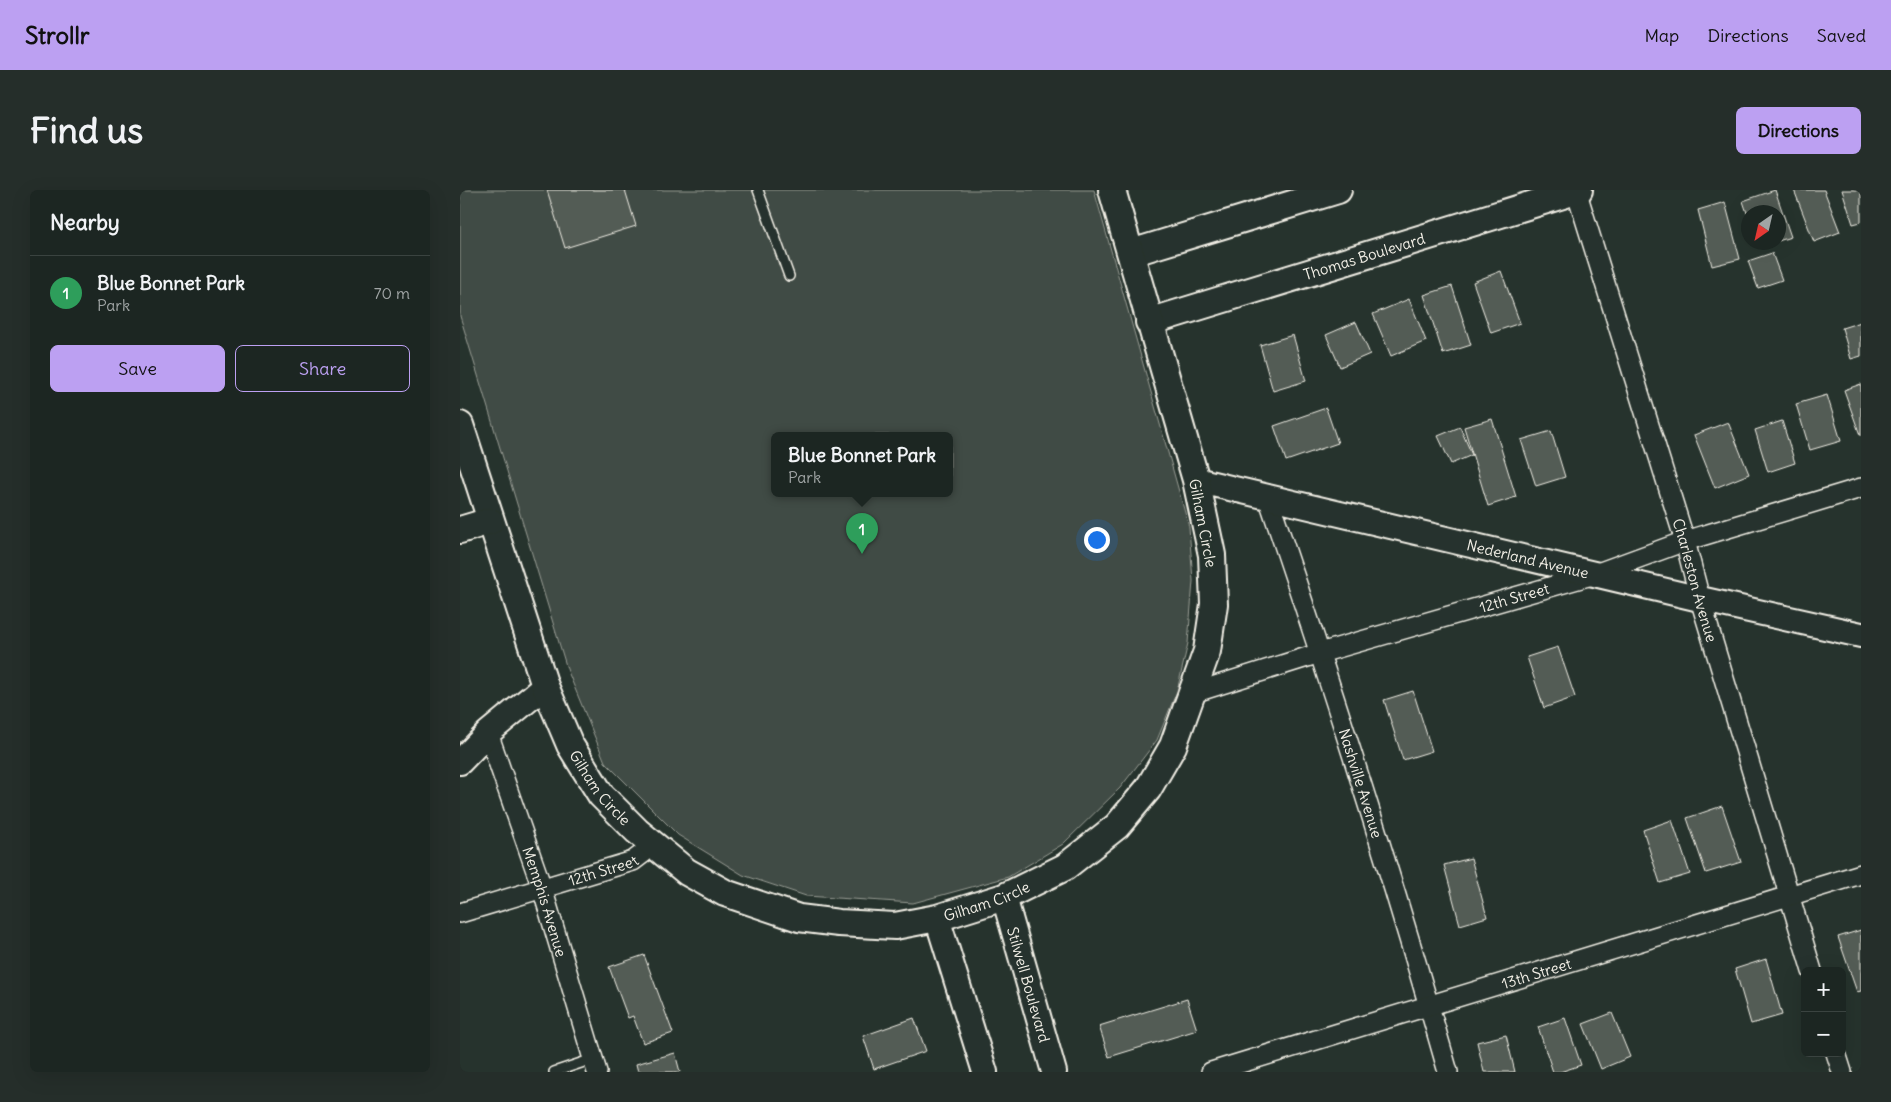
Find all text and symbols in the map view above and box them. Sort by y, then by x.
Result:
text: Strollr [25,20,90,50]
text: Map [1644,24,1679,47]
text: Directions [1707,24,1789,47]
text: Saved [1817,24,1866,47]
button: Directions [1736,107,1861,154]
text: Find us [30,108,143,152]
north arrow [1741,205,1786,250]
text: Nearby [50,209,120,236]
street label: Thomas Boulevard [1301,228,1427,284]
text: Blue Bonnet Park [97,271,245,295]
text: 1 [63,283,69,303]
text: 70 m [374,283,410,303]
text: Park [97,295,130,315]
button: Save [50,345,225,392]
button: Share [235,345,410,392]
popup [771,432,953,497]
text: Blue Bonnet Park [788,443,936,467]
text: Park [788,467,821,487]
street label: Gilham Circle [1185,477,1221,569]
pin: 1 [846,513,878,554]
street label: Charleston Avenue [1669,516,1722,644]
your location [1084,527,1110,553]
street label: Nederland Avenue [1465,535,1591,582]
street label: 12th Street [1477,578,1551,616]
street label: Nashville Avenue [1335,726,1387,840]
street label: Gilham Circle [566,746,635,829]
street label: Memphis Avenue [519,844,571,959]
street label: 12th Street [566,851,642,890]
street label: Gilham Circle [941,877,1033,925]
street label: Stilwell Boulevard [1003,925,1055,1045]
street label: 13th Street [1499,953,1573,992]
map controls [1801,967,1846,1057]
button: + [1801,967,1846,1012]
button: − [1801,1012,1846,1057]

